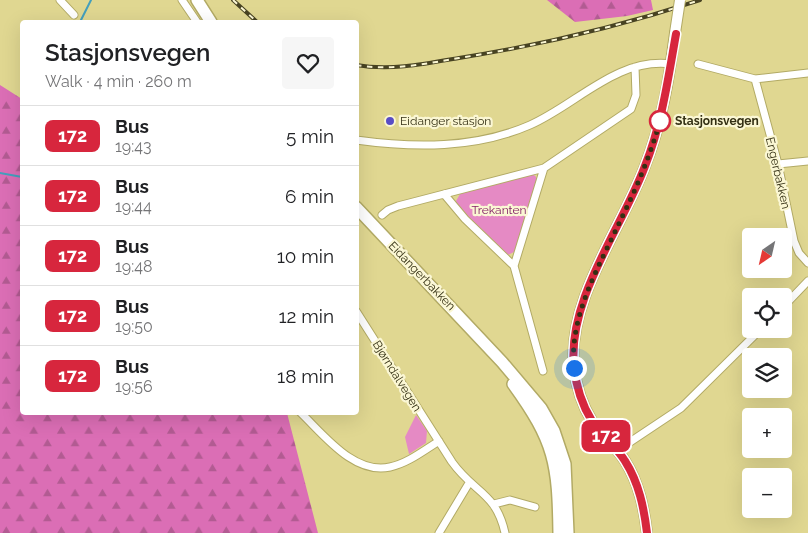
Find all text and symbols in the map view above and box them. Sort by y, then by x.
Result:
button: heart [282,37,334,89]
text: Stasjonsvegen [45,38,210,67]
text: Walk · 4 min · 260 m [45,72,192,91]
marker: Stasjonsvegen [649,110,671,132]
place label: Eidanger stasjon [400,114,491,128]
place label: Stasjonsvegen [675,114,759,128]
text: Bus [115,115,149,137]
marker: Eidanger stasjon [384,115,396,127]
text: 172 [58,125,87,146]
text: 5 min [286,125,334,147]
street label: Engerbakken [763,136,793,210]
text: 19:43 [115,137,152,156]
text: Bus [115,175,149,197]
text: 172 [58,185,87,206]
text: 6 min [285,185,334,207]
text: 19:44 [115,197,152,216]
park label: Trekanten [471,203,527,217]
north arrow [742,228,792,278]
map controls [742,228,792,518]
text: Bus [115,235,149,257]
street label: Eidangerbakken [386,239,458,313]
text: 172 [58,245,87,266]
text: 10 min [277,245,334,267]
text: 19:48 [115,257,152,276]
button: locate [742,288,792,338]
text: Bus [115,295,149,317]
text: 172 [58,305,87,326]
text: 12 min [278,305,334,327]
text: 19:50 [115,317,153,336]
street label: Bjørndalvegen [370,338,424,414]
button: layers [742,348,792,398]
text: Bus [115,355,149,377]
your location [562,356,587,381]
text: 172 [58,365,87,386]
text: 18 min [277,365,334,387]
text: 19:56 [115,377,153,396]
button: + [742,408,792,458]
line badge: 172 [577,420,635,452]
text: 172 [591,425,621,446]
button: − [742,468,792,518]

